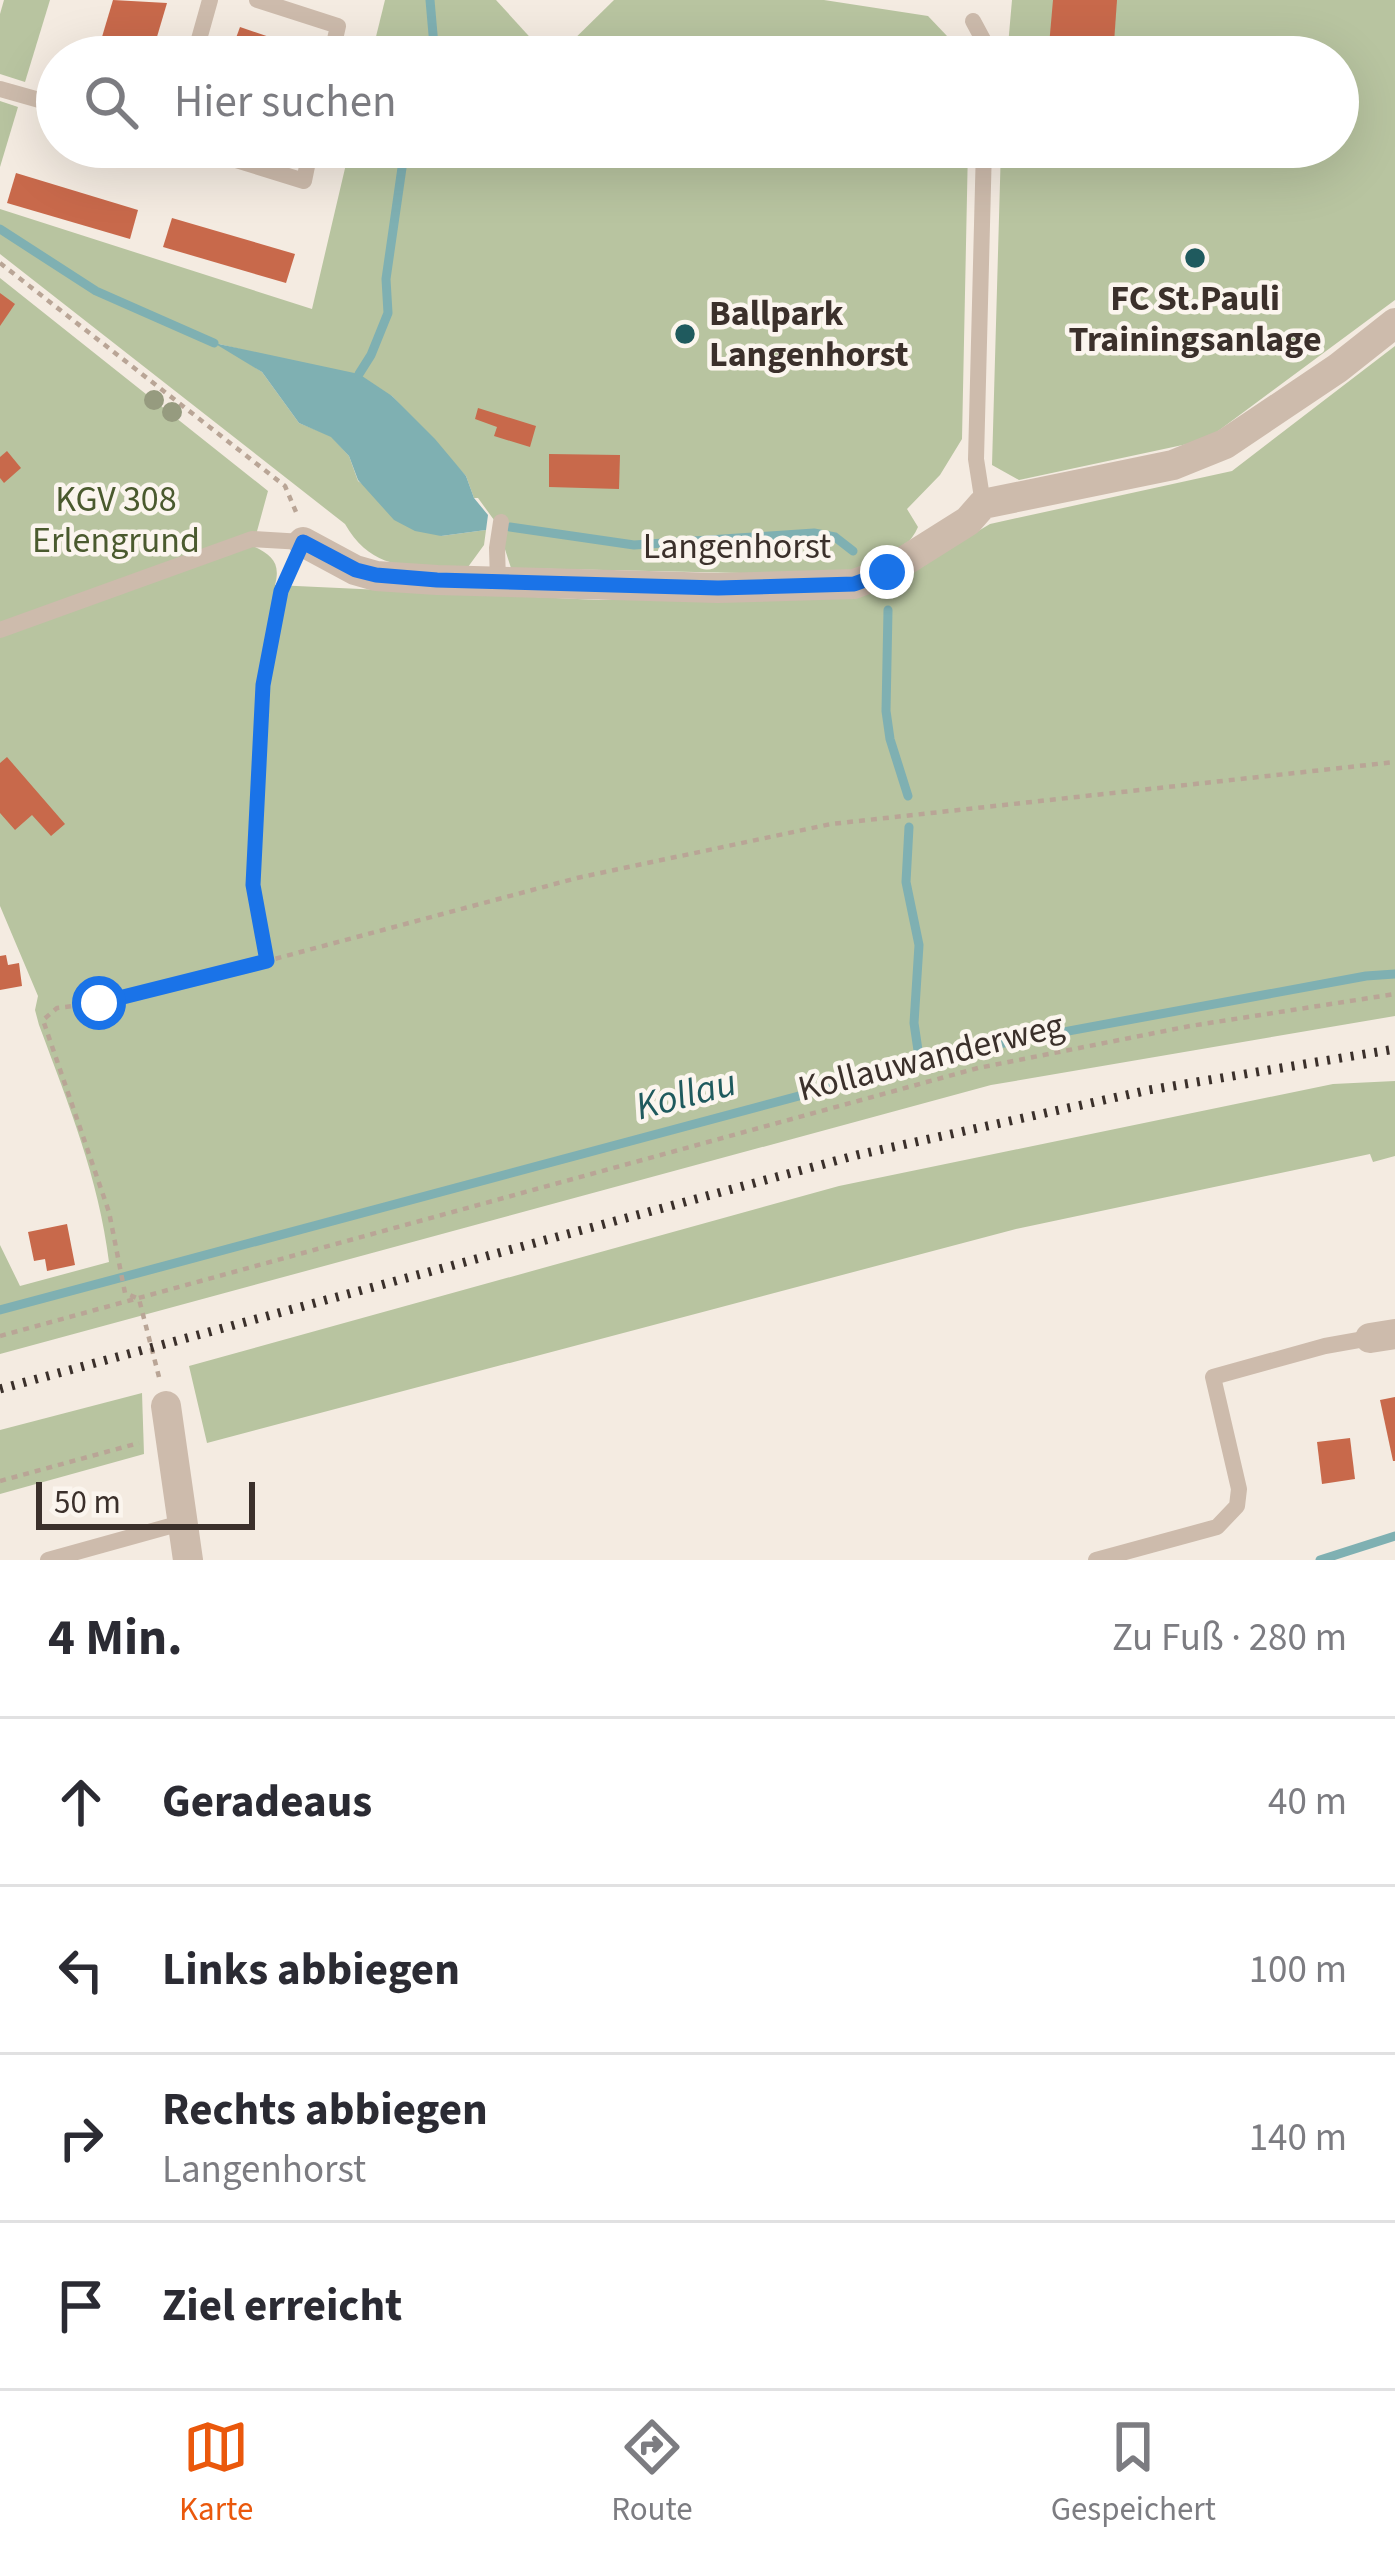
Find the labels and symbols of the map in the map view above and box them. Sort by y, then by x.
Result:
marker: FC St.Pauli Trainingsanlage [1182,245,1208,271]
place label: FC St.Pauli Trainingsanlage [1068,273,1322,365]
place label: Ballpark Langenhorst [709,288,909,380]
marker: Ballpark Langenhorst [672,321,698,347]
park label: KGV 308 Erlengrund [32,474,200,566]
street label: Langenhorst [643,521,831,572]
route end [860,545,914,599]
route start [72,976,126,1030]
street label: Kollauwanderweg [793,999,1069,1115]
water label: Kollau [629,1055,743,1135]
scale bar [36,1476,255,1529]

